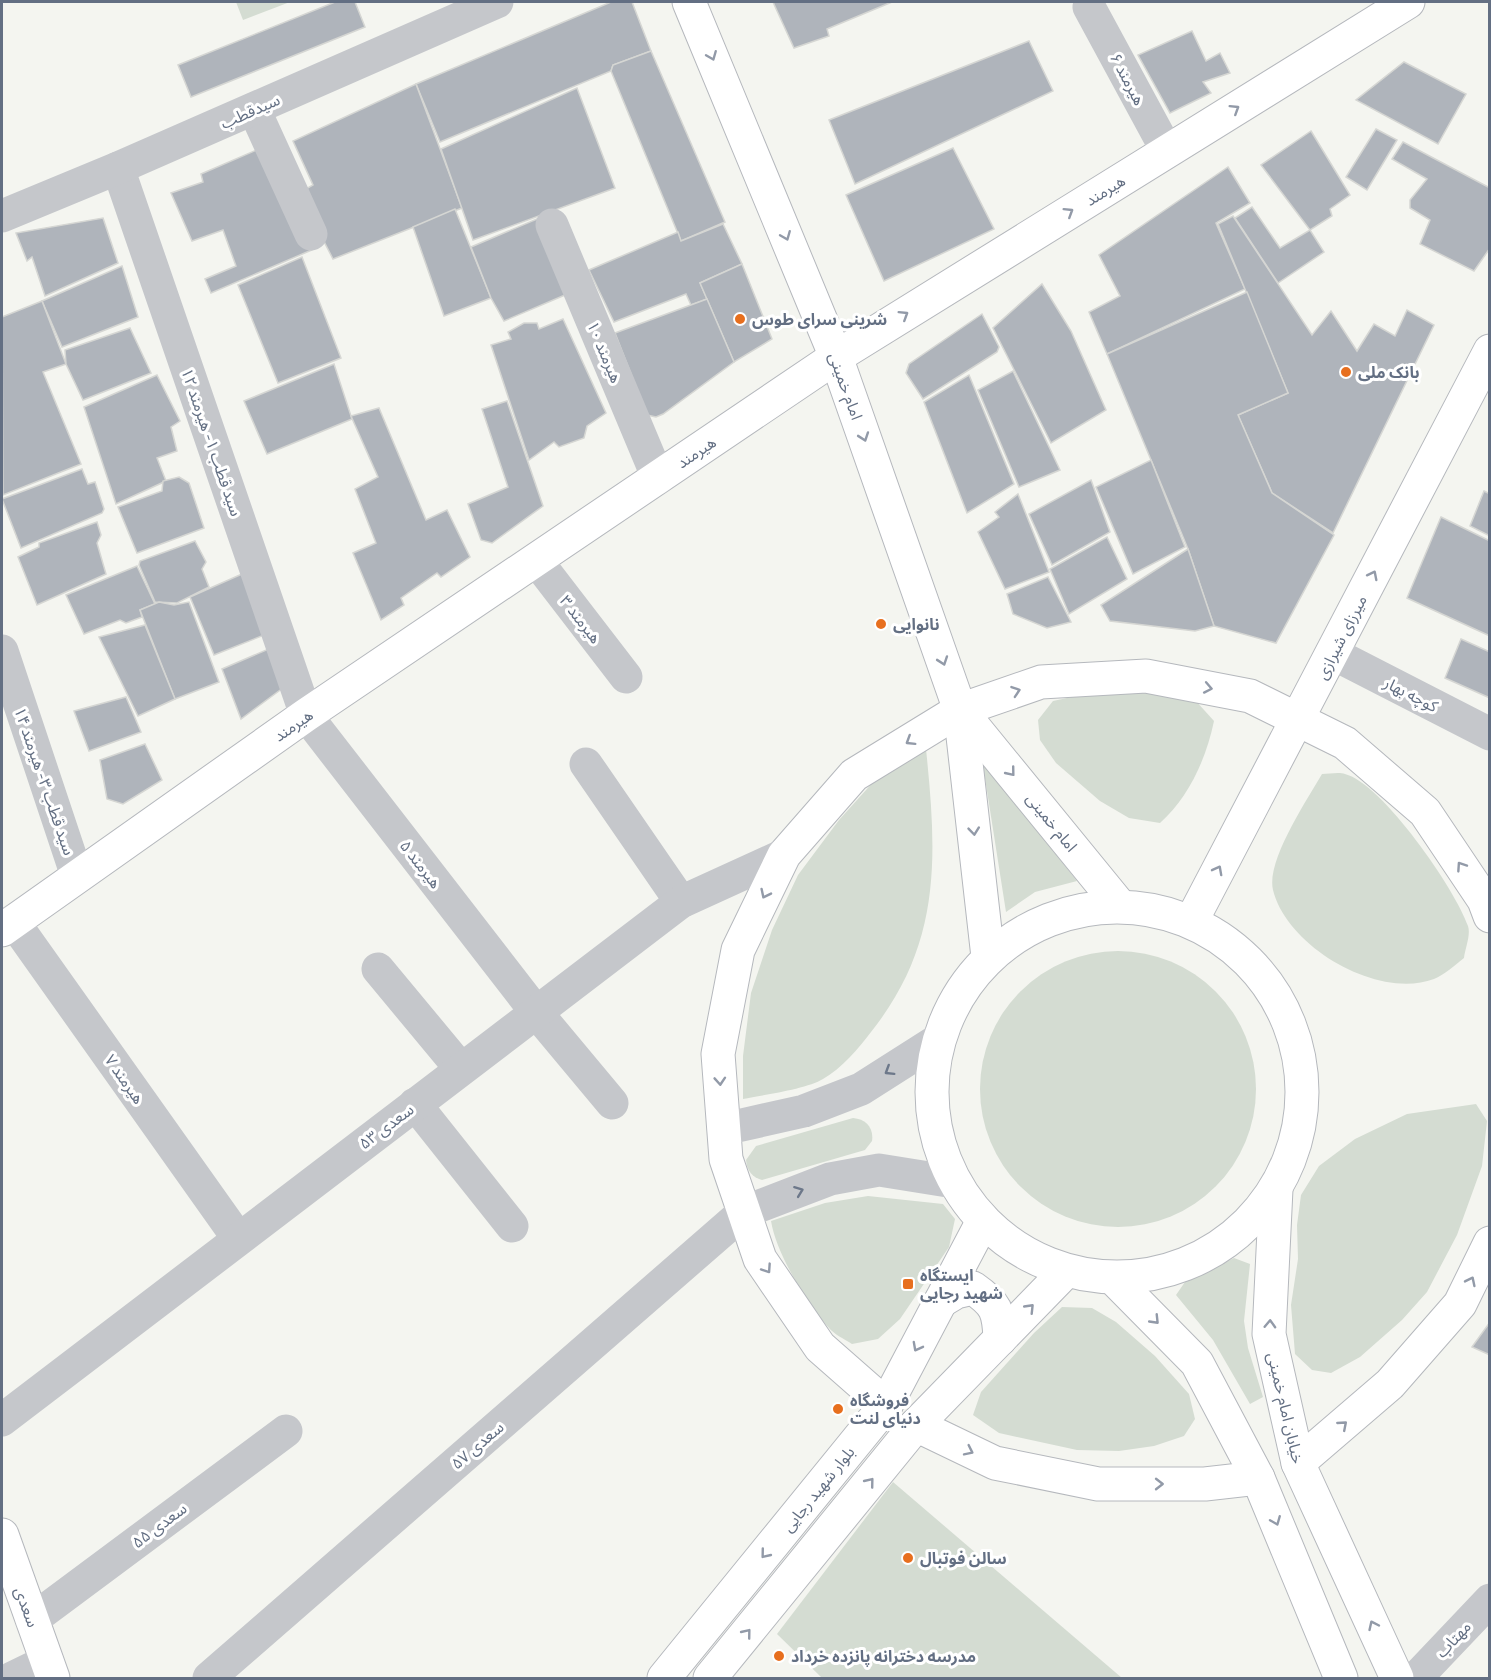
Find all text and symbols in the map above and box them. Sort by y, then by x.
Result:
one-way arrow [705,49,717,60]
street label: هیرمند ۶ [1106,50,1150,108]
street label: سیدقطب [217,89,283,132]
one-way arrow [1228,105,1239,116]
street label: هیرمند [1081,170,1129,210]
one-way arrow [1063,208,1073,220]
one-way arrow [779,229,791,240]
place label: شرینی سرای طوس [752,309,887,329]
one-way arrow [898,311,908,323]
marker: شرینی سرای طوس [733,312,747,326]
street label: هیرمند ۱۰ [583,318,627,386]
street label: امام خمینی [822,350,867,423]
place label: بانک ملی [1358,362,1420,382]
street label: سید قطب ۱- هیرمند ۱۲ [177,365,247,519]
marker: بانک ملی [1339,365,1353,379]
one-way arrow [857,431,870,442]
street label: هیرمند [672,432,720,472]
one-way arrow [1366,570,1377,581]
street label: هیرمند ۳ [556,591,606,647]
street label: میرزای شیرازی [1311,591,1371,683]
place label: نانوایی [893,614,940,634]
marker: نانوایی [874,617,888,631]
one-way arrow [935,655,948,666]
street label: کوچه بهار [1379,672,1442,717]
one-way arrow [1202,681,1212,694]
one-way arrow [1010,686,1021,698]
street label: سید قطب ۳- هیرمند ۱۴ [10,704,80,858]
street label: هیرمند [270,704,316,746]
one-way arrow [906,733,916,745]
one-way arrow [1003,765,1014,776]
street label: امام خمینی [1020,788,1082,857]
one-way arrow [967,826,980,835]
street label: هیرمند ۵ [396,836,446,892]
one-way arrow [1457,862,1468,873]
one-way arrow [1211,865,1223,876]
one-way arrow [761,888,773,899]
street label: هیرمند ۷ [101,1050,149,1108]
one-way arrow [885,1064,895,1076]
one-way arrow [714,1077,727,1086]
street label: سعدی ۵۳ [355,1099,417,1153]
one-way arrow [793,1185,804,1198]
one-way arrow [759,1262,770,1273]
place label: ایستگاه شهید رجایی [920,1265,1003,1303]
one-way arrow [1464,1276,1476,1287]
marker: ایستگاه شهید رجایی [901,1277,915,1291]
one-way arrow [1023,1304,1034,1315]
one-way arrow [1148,1314,1159,1324]
one-way arrow [1263,1320,1276,1329]
one-way arrow [913,1341,924,1351]
street label: خیابان امام خمینی [1261,1350,1309,1466]
place label: فروشگاه دنیای لنت [850,1390,921,1428]
marker: فروشگاه دنیای لنت [831,1402,845,1416]
street label: سعدی ۵۷ [447,1417,507,1473]
one-way arrow [1336,1422,1347,1433]
street label: بلوار شهید رجایی [777,1442,859,1536]
one-way arrow [962,1443,973,1455]
one-way arrow [863,1478,874,1489]
one-way arrow [1154,1478,1163,1490]
street label: سعدی ۵۵ [128,1498,190,1552]
one-way arrow [1269,1515,1281,1526]
one-way arrow [761,1547,772,1558]
place label: سالن فوتبال [920,1548,1007,1568]
marker: سالن فوتبال [901,1551,915,1565]
street label: سعدی [10,1584,44,1630]
street label: مهتاب [1431,1616,1475,1662]
one-way arrow [1368,1621,1380,1632]
one-way arrow [740,1629,751,1640]
place label: مدرسه دخترانه پانزده خرداد [791,1646,976,1667]
marker: مدرسه دخترانه پانزده خرداد [772,1649,786,1663]

